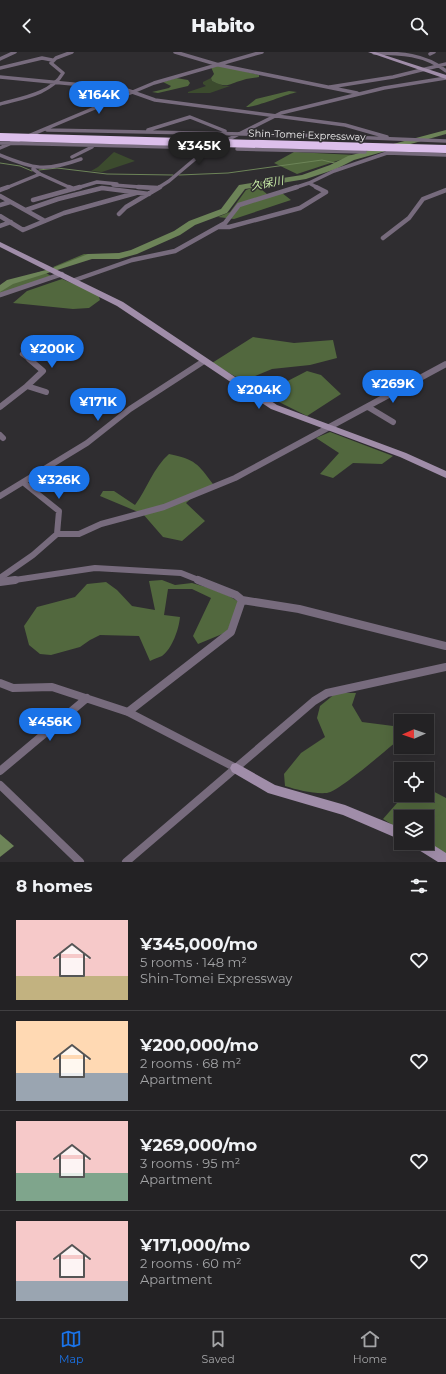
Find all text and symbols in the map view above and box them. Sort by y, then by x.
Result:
icon: back [16,15,38,37]
text: Habito [191,15,255,37]
icon: search [408,15,430,37]
pin: ¥164K [71,81,127,115]
text: ¥164K [78,86,120,102]
street label: Shin-Tomei Expressway [248,126,366,144]
pin: ¥345K [171,132,227,166]
text: ¥345K [177,137,221,153]
water label: 久保川 [249,173,286,193]
pin: ¥200K [24,335,80,369]
text: ¥200K [30,340,74,356]
pin: ¥269K [365,370,421,404]
text: ¥269K [371,375,415,391]
pin: ¥204K [231,376,287,410]
text: ¥204K [237,381,281,397]
pin: ¥171K [70,388,126,422]
text: ¥171K [79,393,117,409]
pin: ¥326K [31,466,87,500]
text: ¥326K [38,471,80,487]
pin: ¥456K [22,708,78,742]
text: ¥456K [28,713,72,729]
north arrow [394,714,434,754]
map controls [394,714,434,850]
button: locate [394,762,434,802]
button: layers [394,810,434,850]
icon: filters [408,875,430,897]
text: 8 homes [16,876,93,896]
text: ¥345,000/mo [140,934,258,954]
icon: home [48,936,96,984]
icon: heart [408,949,430,971]
text: 5 rooms · 148 m² [140,954,247,970]
text: Shin-Tomei Expressway [140,970,292,986]
text: ¥200,000/mo [140,1035,259,1055]
icon: home [48,1037,96,1085]
icon: heart [408,1050,430,1072]
text: 2 rooms · 68 m² [140,1055,241,1071]
text: Apartment [140,1071,212,1087]
text: ¥269,000/mo [140,1135,257,1155]
icon: home [48,1137,96,1185]
icon: heart [408,1150,430,1172]
text: 3 rooms · 95 m² [140,1155,240,1171]
text: Apartment [140,1171,212,1187]
text: ¥171,000/mo [140,1235,250,1255]
icon: home [48,1237,96,1285]
icon: heart [408,1250,430,1272]
text: 2 rooms · 60 m² [140,1255,242,1271]
text: Apartment [140,1271,212,1287]
tab: Map [59,1328,84,1366]
tab: Saved [202,1328,235,1366]
tab: Home [353,1328,387,1366]

